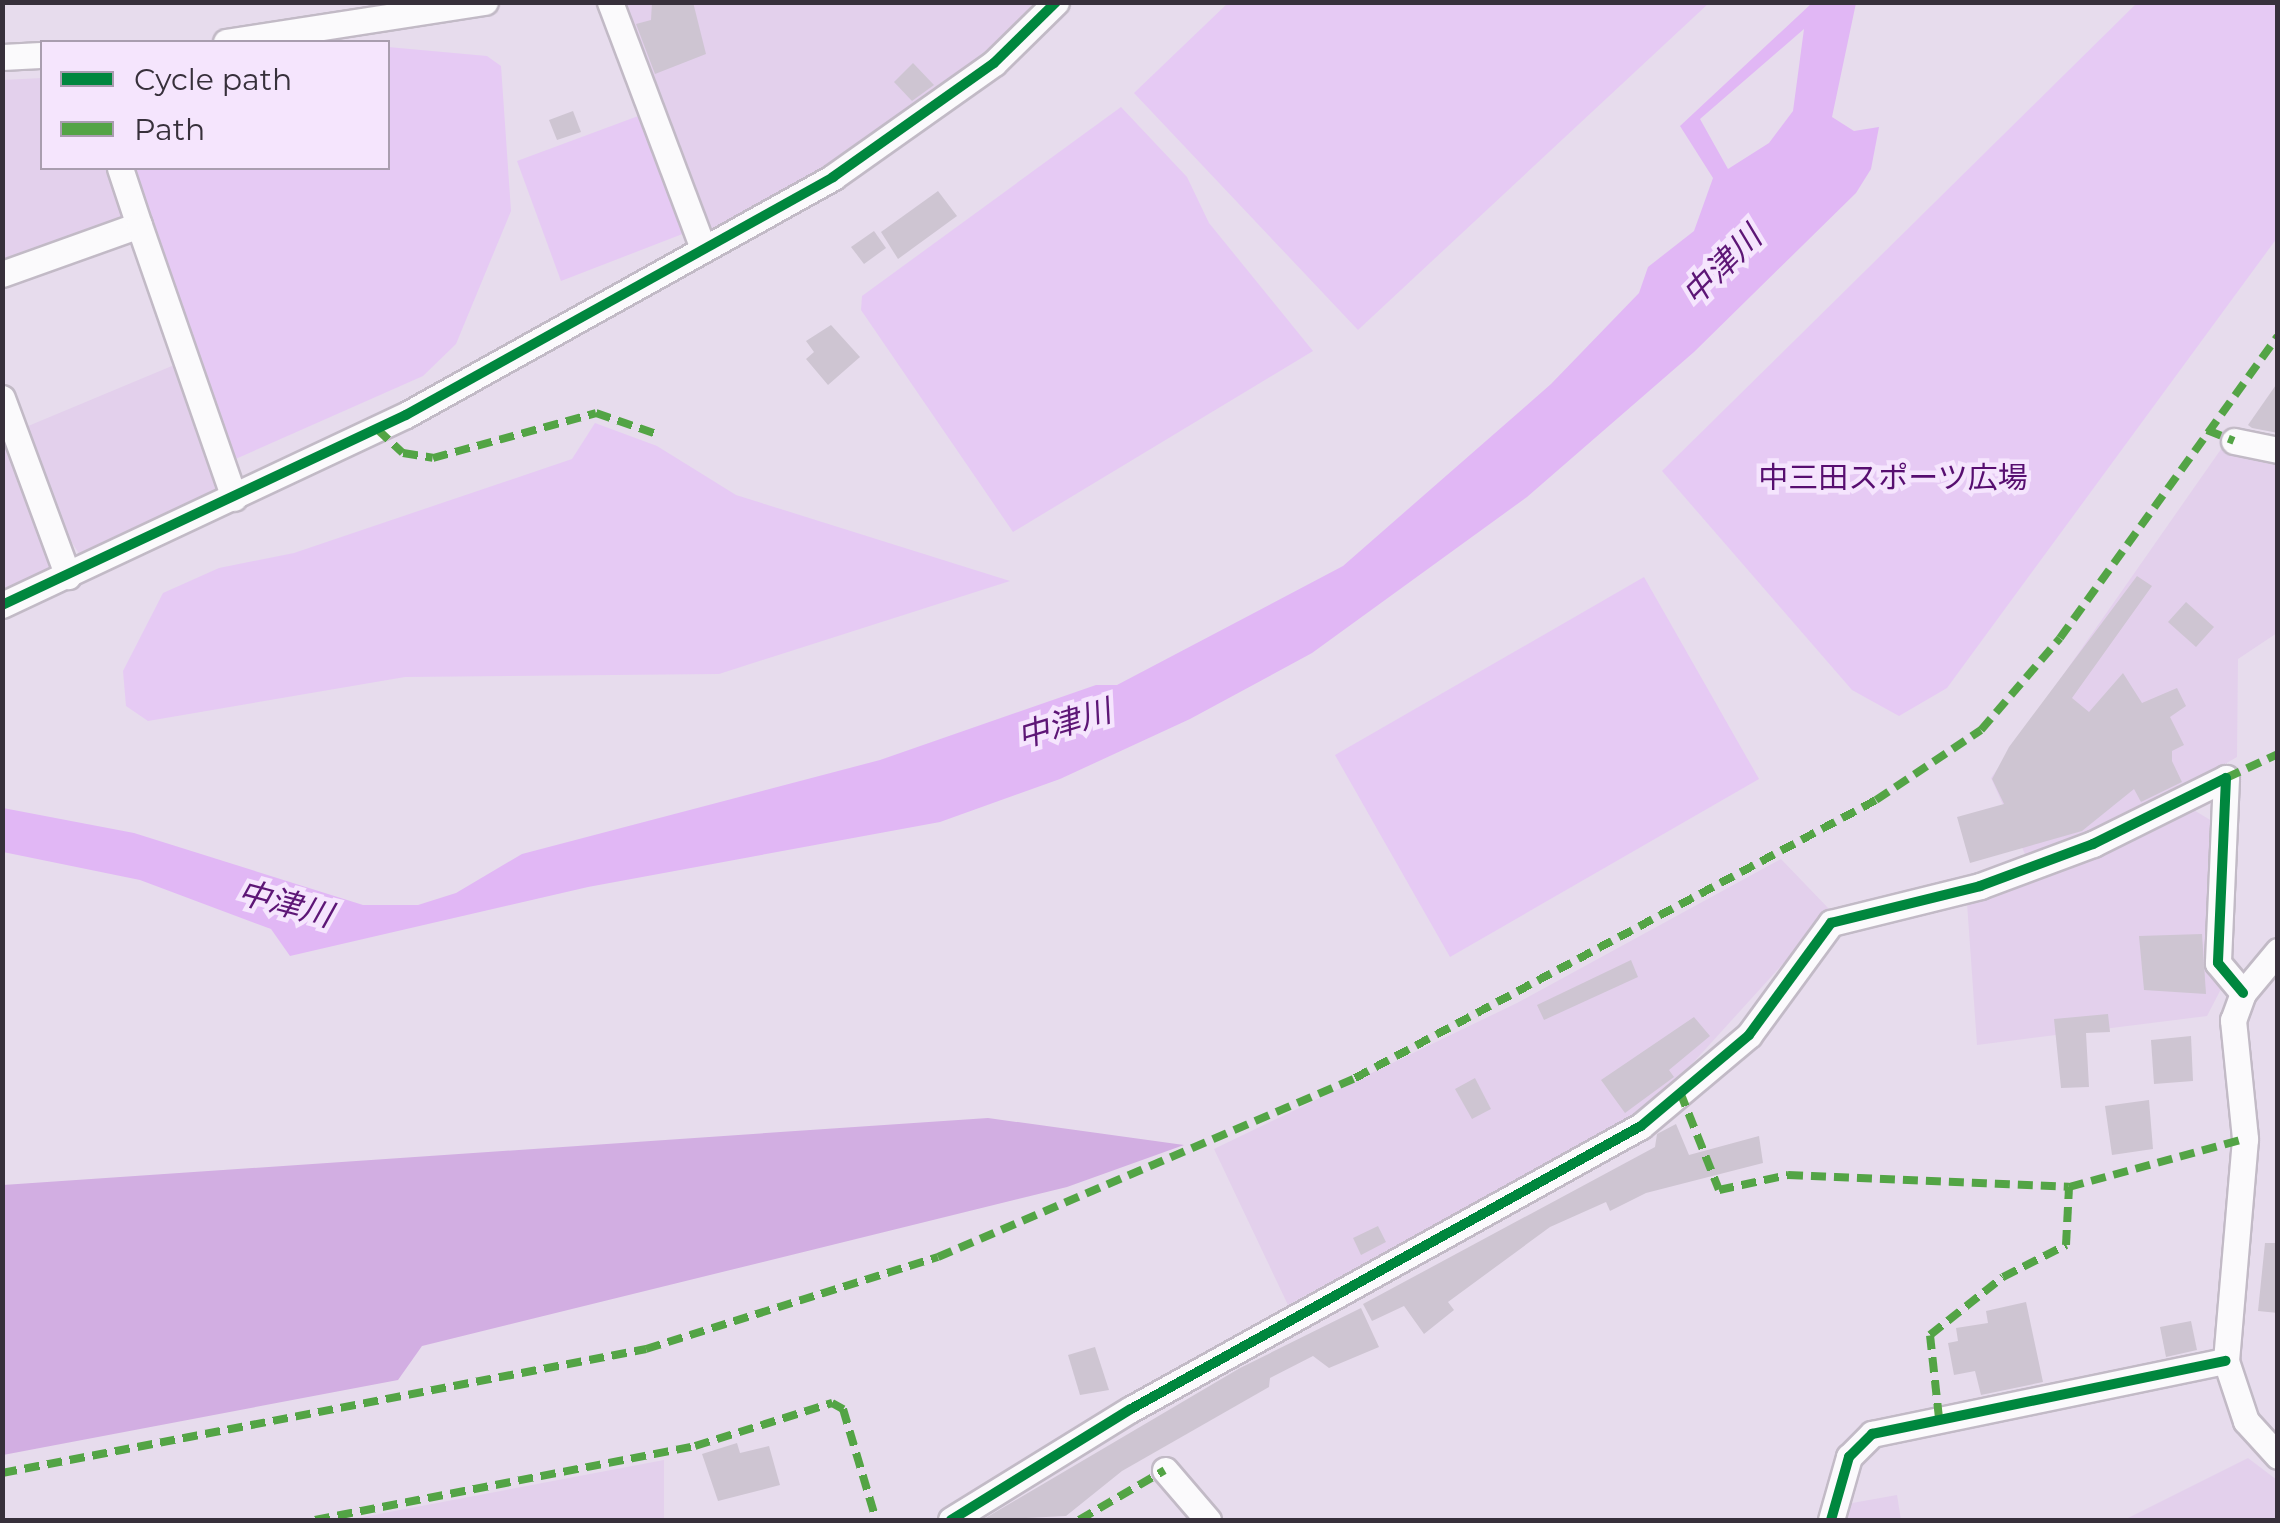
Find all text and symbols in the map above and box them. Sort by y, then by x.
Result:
legend [40,40,390,170]
text: Cycle path [134,61,292,98]
text: Path [134,111,205,148]
water label: 中津川 [1674,218,1770,314]
park label: 中三田スポーツ広場 [1758,460,2028,496]
water label: 中津川 [1012,692,1116,756]
water label: 中津川 [234,873,336,935]

